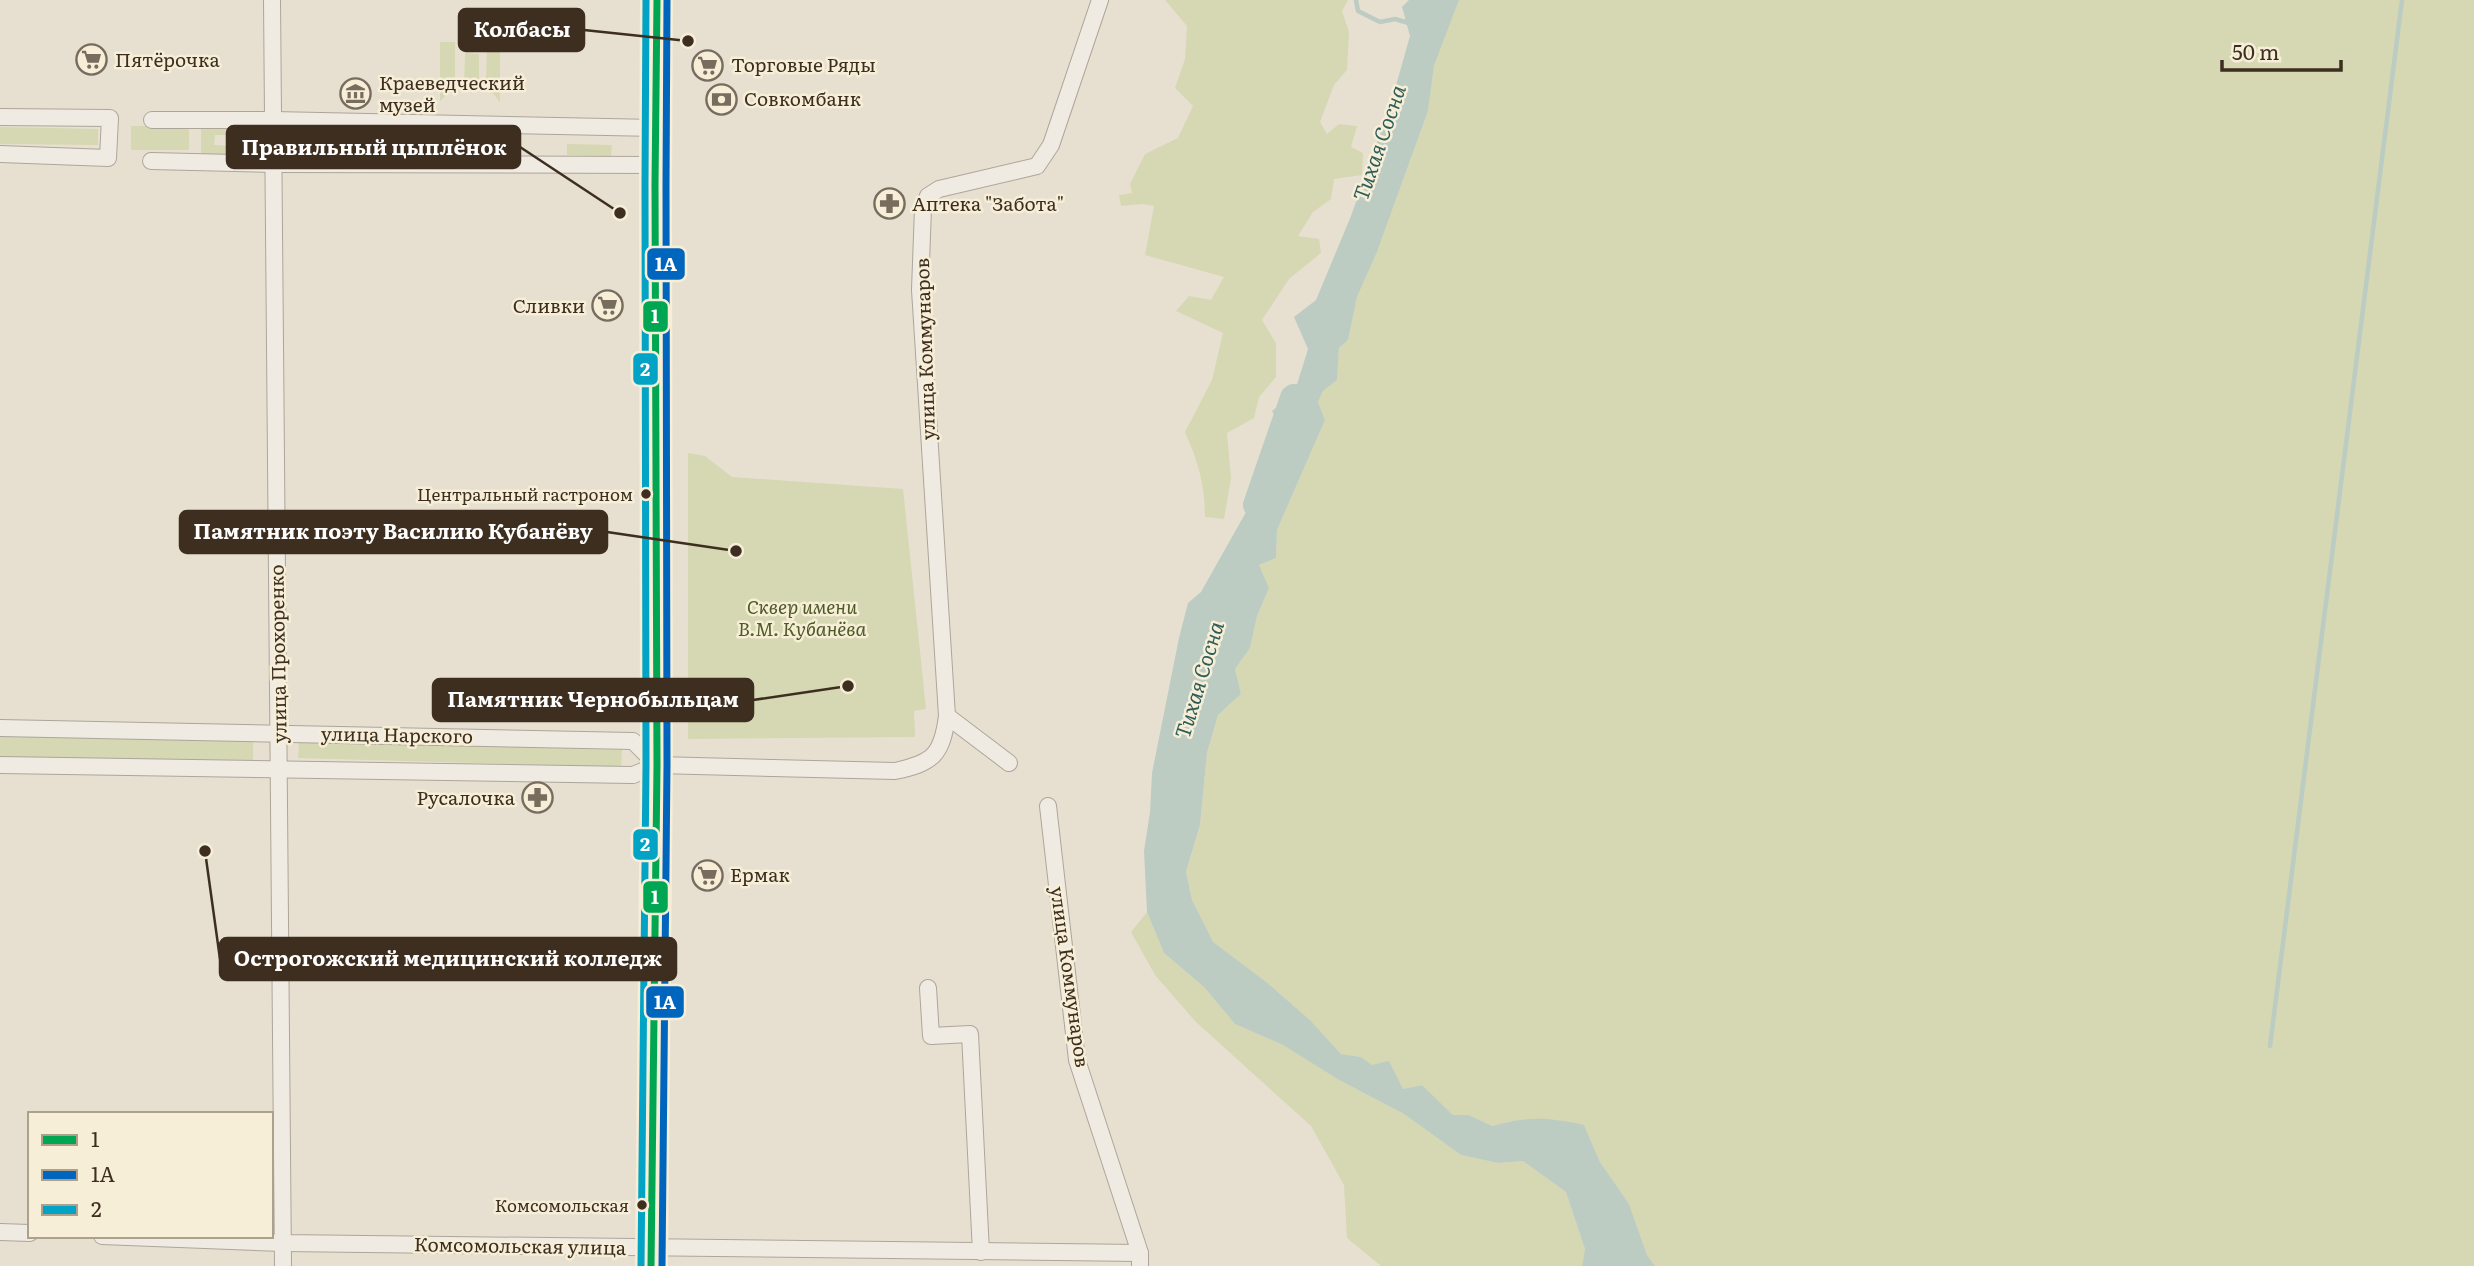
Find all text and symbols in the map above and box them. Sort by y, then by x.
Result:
callout: Колбасы [459,9,584,51]
text: Колбасы [473,12,571,43]
scale bar [2222,28,2341,72]
text: 50 m [2232,35,2279,66]
supermarket icon: Пятёрочка [75,43,109,77]
place label: Пятёрочка [115,45,220,73]
supermarket icon: Торговые Ряды [691,48,725,82]
place label: Торговые Ряды [731,50,876,78]
place label: Краеведческий музей [379,68,525,118]
museum icon: Краеведческий музей [339,77,373,111]
water label: Тихая Сосна [1343,80,1412,204]
bank icon: Совкомбанк [704,82,738,116]
place label: Совкомбанк [744,84,862,112]
callout: Правильный цыплёнок [227,126,520,168]
text: Правильный цыплёнок [241,130,507,161]
pharmacy icon: Аптека "Забота" [872,187,906,221]
place label: Аптека "Забота" [912,189,1064,217]
line badge: 1А [646,247,686,281]
text: 1А [655,249,678,277]
street label: улица Коммунаров [907,257,941,441]
supermarket icon: Сливки [591,289,625,323]
place label: Сливки [513,291,585,319]
line badge: 1 [642,300,669,333]
text: 1 [651,301,659,329]
line badge: 2 [632,352,659,386]
text: 2 [640,354,650,382]
place label: Центральный гастроном [417,481,633,506]
marker: Центральный гастроном [639,487,653,501]
callout: Памятник поэту Василию Кубанёву [180,511,607,553]
text: Памятник поэту Василию Кубанёву [193,514,593,545]
street label: улица Прохоренко [261,564,293,744]
park label: Сквер имени В.М. Кубанёва [738,592,866,642]
water label: Тихая Сосна [1165,617,1230,741]
callout: Памятник Чернобыльцам [433,679,753,721]
text: Памятник Чернобыльцам [447,682,739,713]
street label: улица Нарского [321,719,473,749]
pharmacy icon: Русалочка [521,781,555,815]
place label: Русалочка [417,783,516,811]
line badge: 2 [632,828,659,861]
text: 2 [640,829,650,857]
supermarket icon: Ермак [690,858,724,892]
place label: Ермак [730,860,791,888]
line badge: 1 [642,880,669,914]
text: 1 [651,882,659,910]
street label: улица Коммунаров [1044,884,1098,1069]
callout: Острогожский медицинский колледж [220,938,676,980]
text: Острогожский медицинский колледж [234,941,663,972]
line badge: 1А [645,985,685,1019]
text: 1А [654,987,677,1015]
legend [28,1112,273,1238]
text: 1 [91,1122,100,1153]
text: 1А [91,1157,116,1188]
text: 2 [91,1192,102,1223]
place label: Комсомольская [495,1192,629,1217]
marker: Комсомольская [635,1198,649,1212]
street label: Комсомольская улица [414,1229,627,1261]

